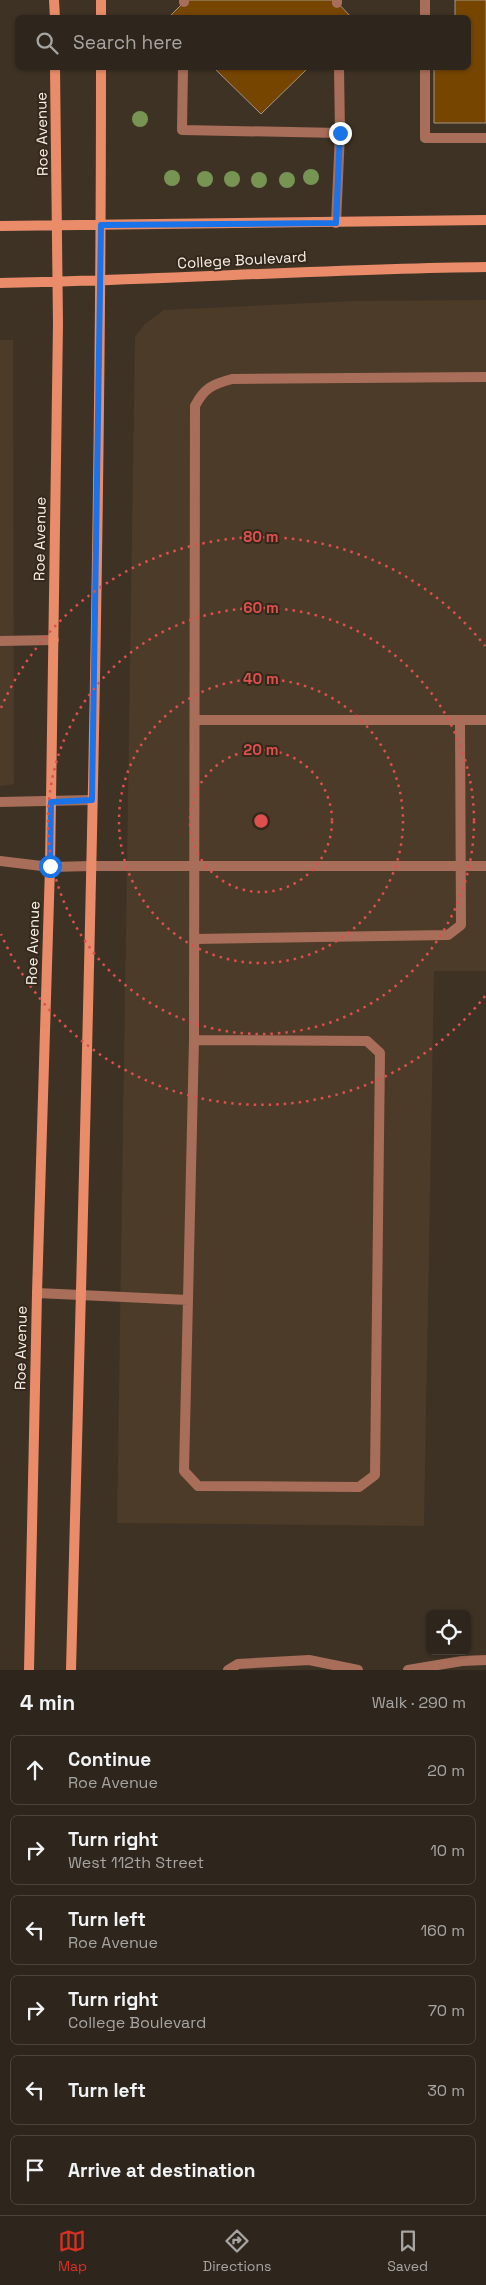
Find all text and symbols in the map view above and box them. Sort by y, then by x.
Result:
search box [15,15,471,70]
icon: search [33,29,61,57]
text: Search here [73,30,183,55]
street label: Roe Avenue [31,92,52,176]
route end [329,122,352,145]
street label: College Boulevard [177,247,307,272]
street label: Roe Avenue [29,497,50,581]
text: 80 m [243,527,279,546]
text: 60 m [243,598,279,617]
text: 40 m [243,669,279,688]
text: 20 m [243,740,279,759]
centre of rings [252,812,270,830]
route start [39,855,62,878]
street label: Roe Avenue [22,900,43,985]
street label: Roe Avenue [10,1306,31,1390]
map controls [426,1610,471,1655]
button: locate [426,1610,471,1655]
text: 4 min [20,1689,75,1716]
text: Walk · 290 m [372,1692,466,1713]
text: Continue [68,1747,151,1772]
icon: ahead [21,1756,49,1784]
text: 20 m [427,1760,465,1781]
text: Roe Avenue [68,1772,158,1793]
text: Turn right [68,1827,158,1852]
icon: right [21,1836,49,1864]
text: 10 m [430,1840,465,1861]
text: West 112th Street [68,1852,204,1873]
text: Turn left [68,1907,146,1932]
icon: left [21,1916,49,1944]
text: 160 m [420,1920,465,1941]
text: Roe Avenue [68,1932,158,1953]
text: Turn right [68,1987,158,2012]
icon: right [21,1996,49,2024]
text: 70 m [428,2000,465,2021]
text: College Boulevard [68,2012,206,2033]
icon: left [21,2076,49,2104]
text: Turn left [68,2078,146,2103]
text: 30 m [427,2080,465,2101]
icon: arrive [21,2156,49,2184]
text: Arrive at destination [68,2158,256,2183]
tab: Map [58,2227,87,2275]
tab: Directions [203,2227,271,2275]
tab: Saved [387,2227,428,2275]

